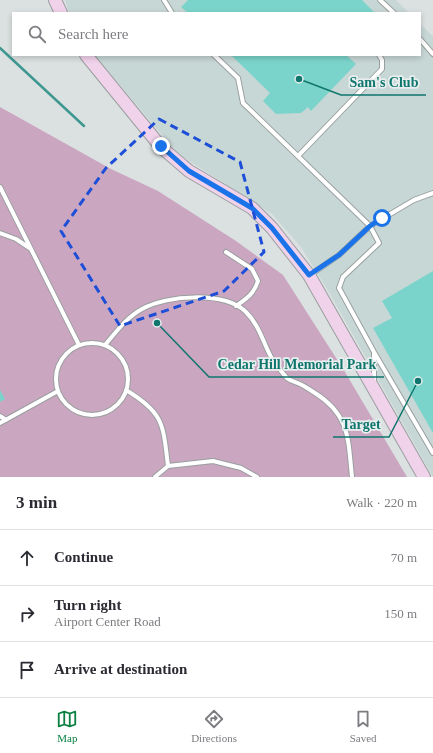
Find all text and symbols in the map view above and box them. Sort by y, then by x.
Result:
search box [12,12,421,56]
icon: search [26,23,48,45]
text: Search here [58,26,128,42]
callout: Sam's Club [341,69,426,95]
text: Sam's Club [350,75,419,90]
route end [152,137,170,155]
route start [373,209,391,227]
callout: Cedar Hill Memorial Park [209,351,384,377]
text: Cedar Hill Memorial Park [218,357,377,372]
callout: Target [333,411,389,437]
text: Target [341,417,381,432]
text: 3 min [16,493,57,512]
text: Walk · 220 m [346,495,417,510]
icon: ahead [16,547,38,569]
text: Continue [54,549,113,565]
text: 70 m [391,550,417,565]
text: Turn right [54,597,121,613]
icon: right [16,603,38,625]
text: 150 m [384,606,417,621]
text: Airport Center Road [54,614,161,629]
icon: arrive [16,659,38,681]
text: Arrive at destination [54,661,187,677]
tab: Map [56,708,78,744]
tab: Directions [191,708,237,744]
tab: Saved [350,708,377,744]

